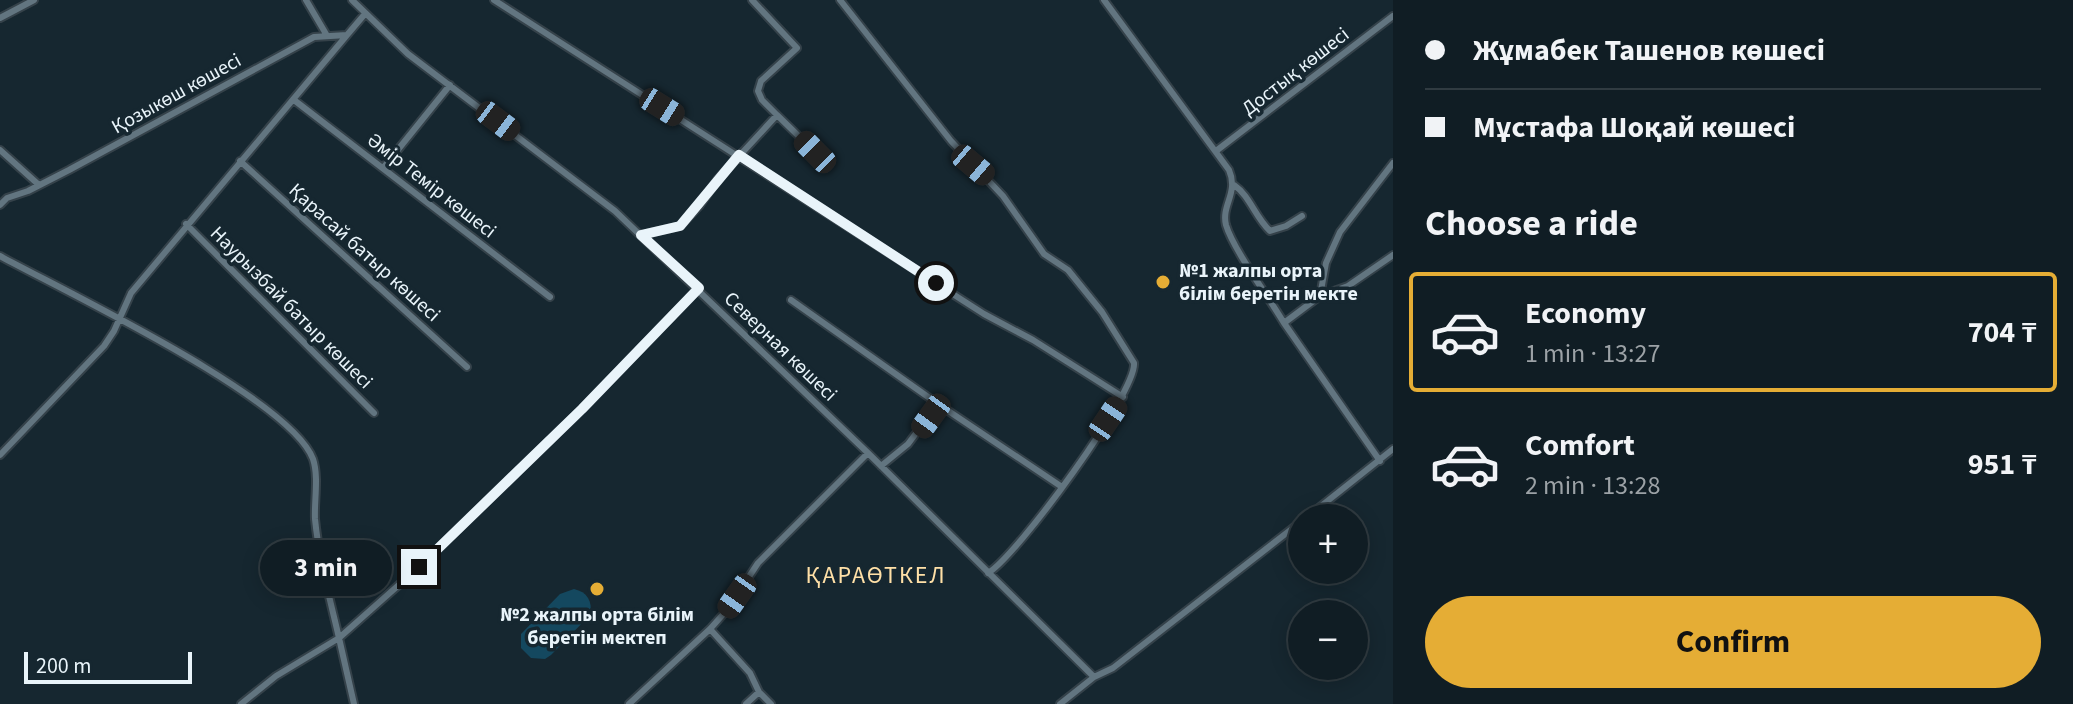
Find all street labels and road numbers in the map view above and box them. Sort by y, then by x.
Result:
street label: Достық көшесі [1236,21,1355,123]
street label: Қозыкөш көшесі [107,47,246,141]
street label: Әмір Темір көшесі [361,126,502,245]
street label: Қарасай батыр көшесі [282,177,446,329]
street label: Наурызбай батыр көшесі [204,220,379,395]
street label: Северная көшесі [718,285,843,408]

